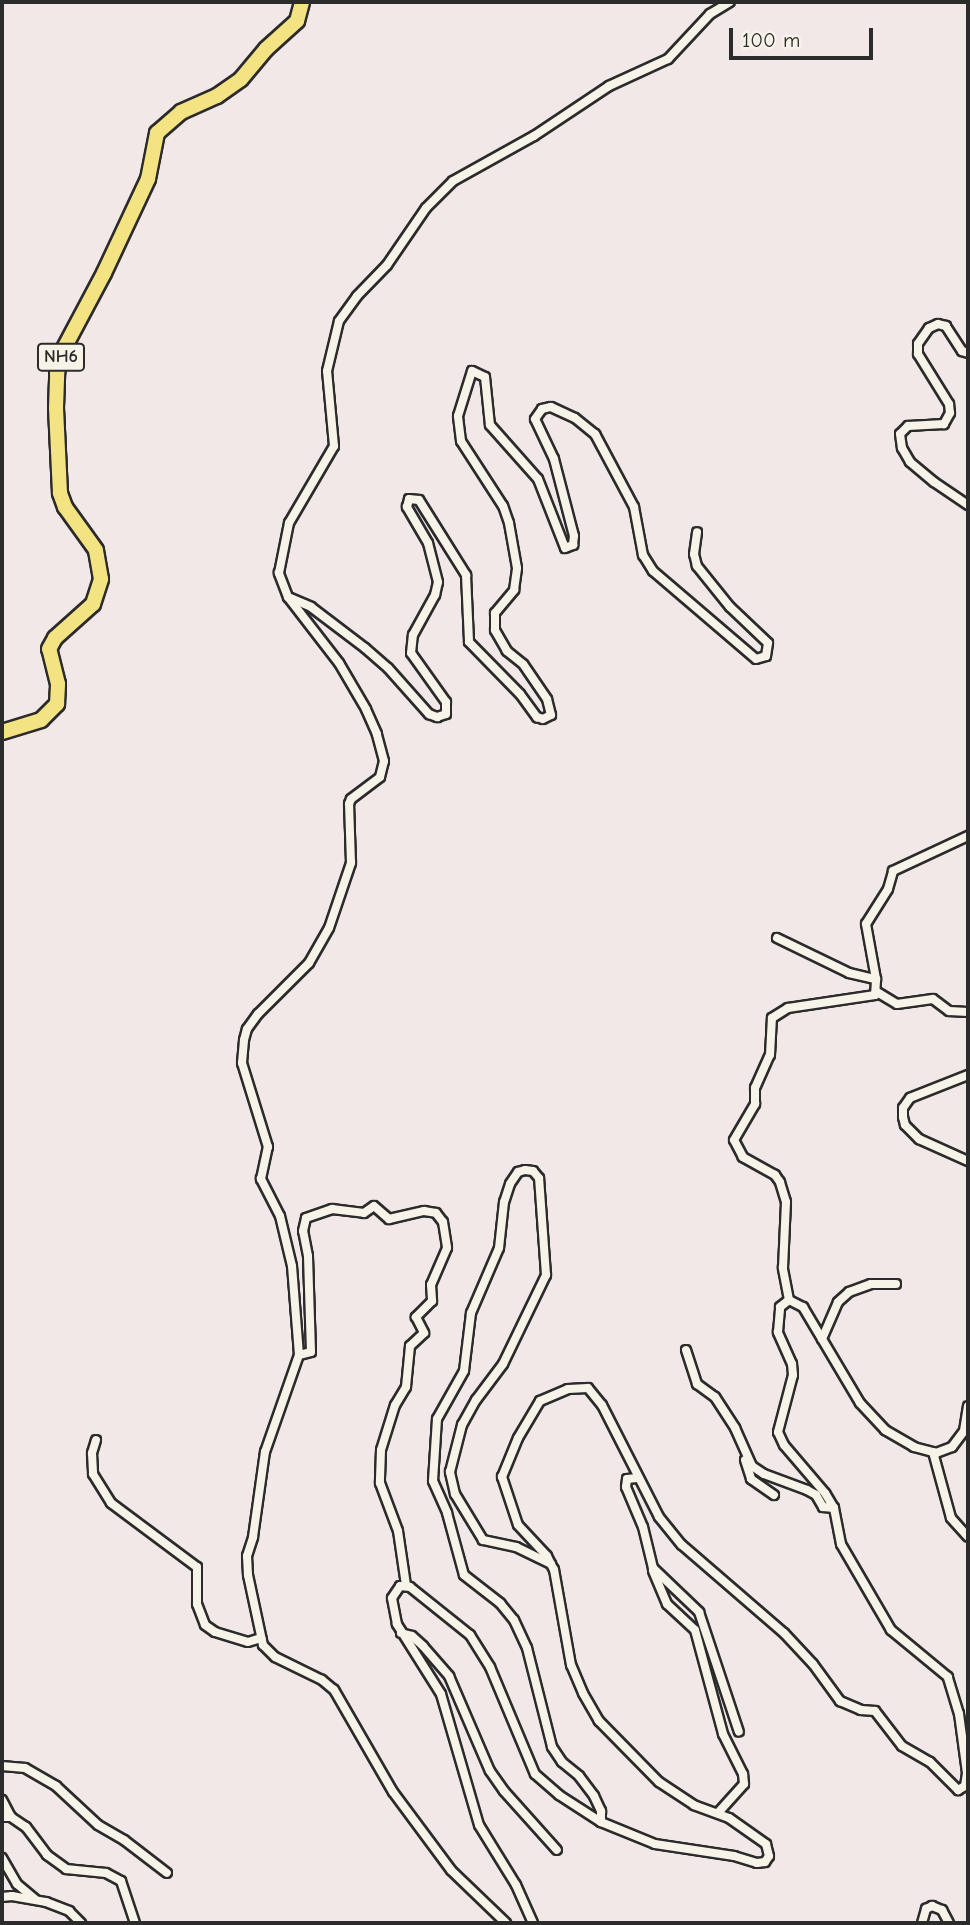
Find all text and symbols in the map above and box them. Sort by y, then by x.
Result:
scale bar [732,14,876,58]
text: 100 m [742,28,800,52]
road number: NH6 [36,342,86,372]

